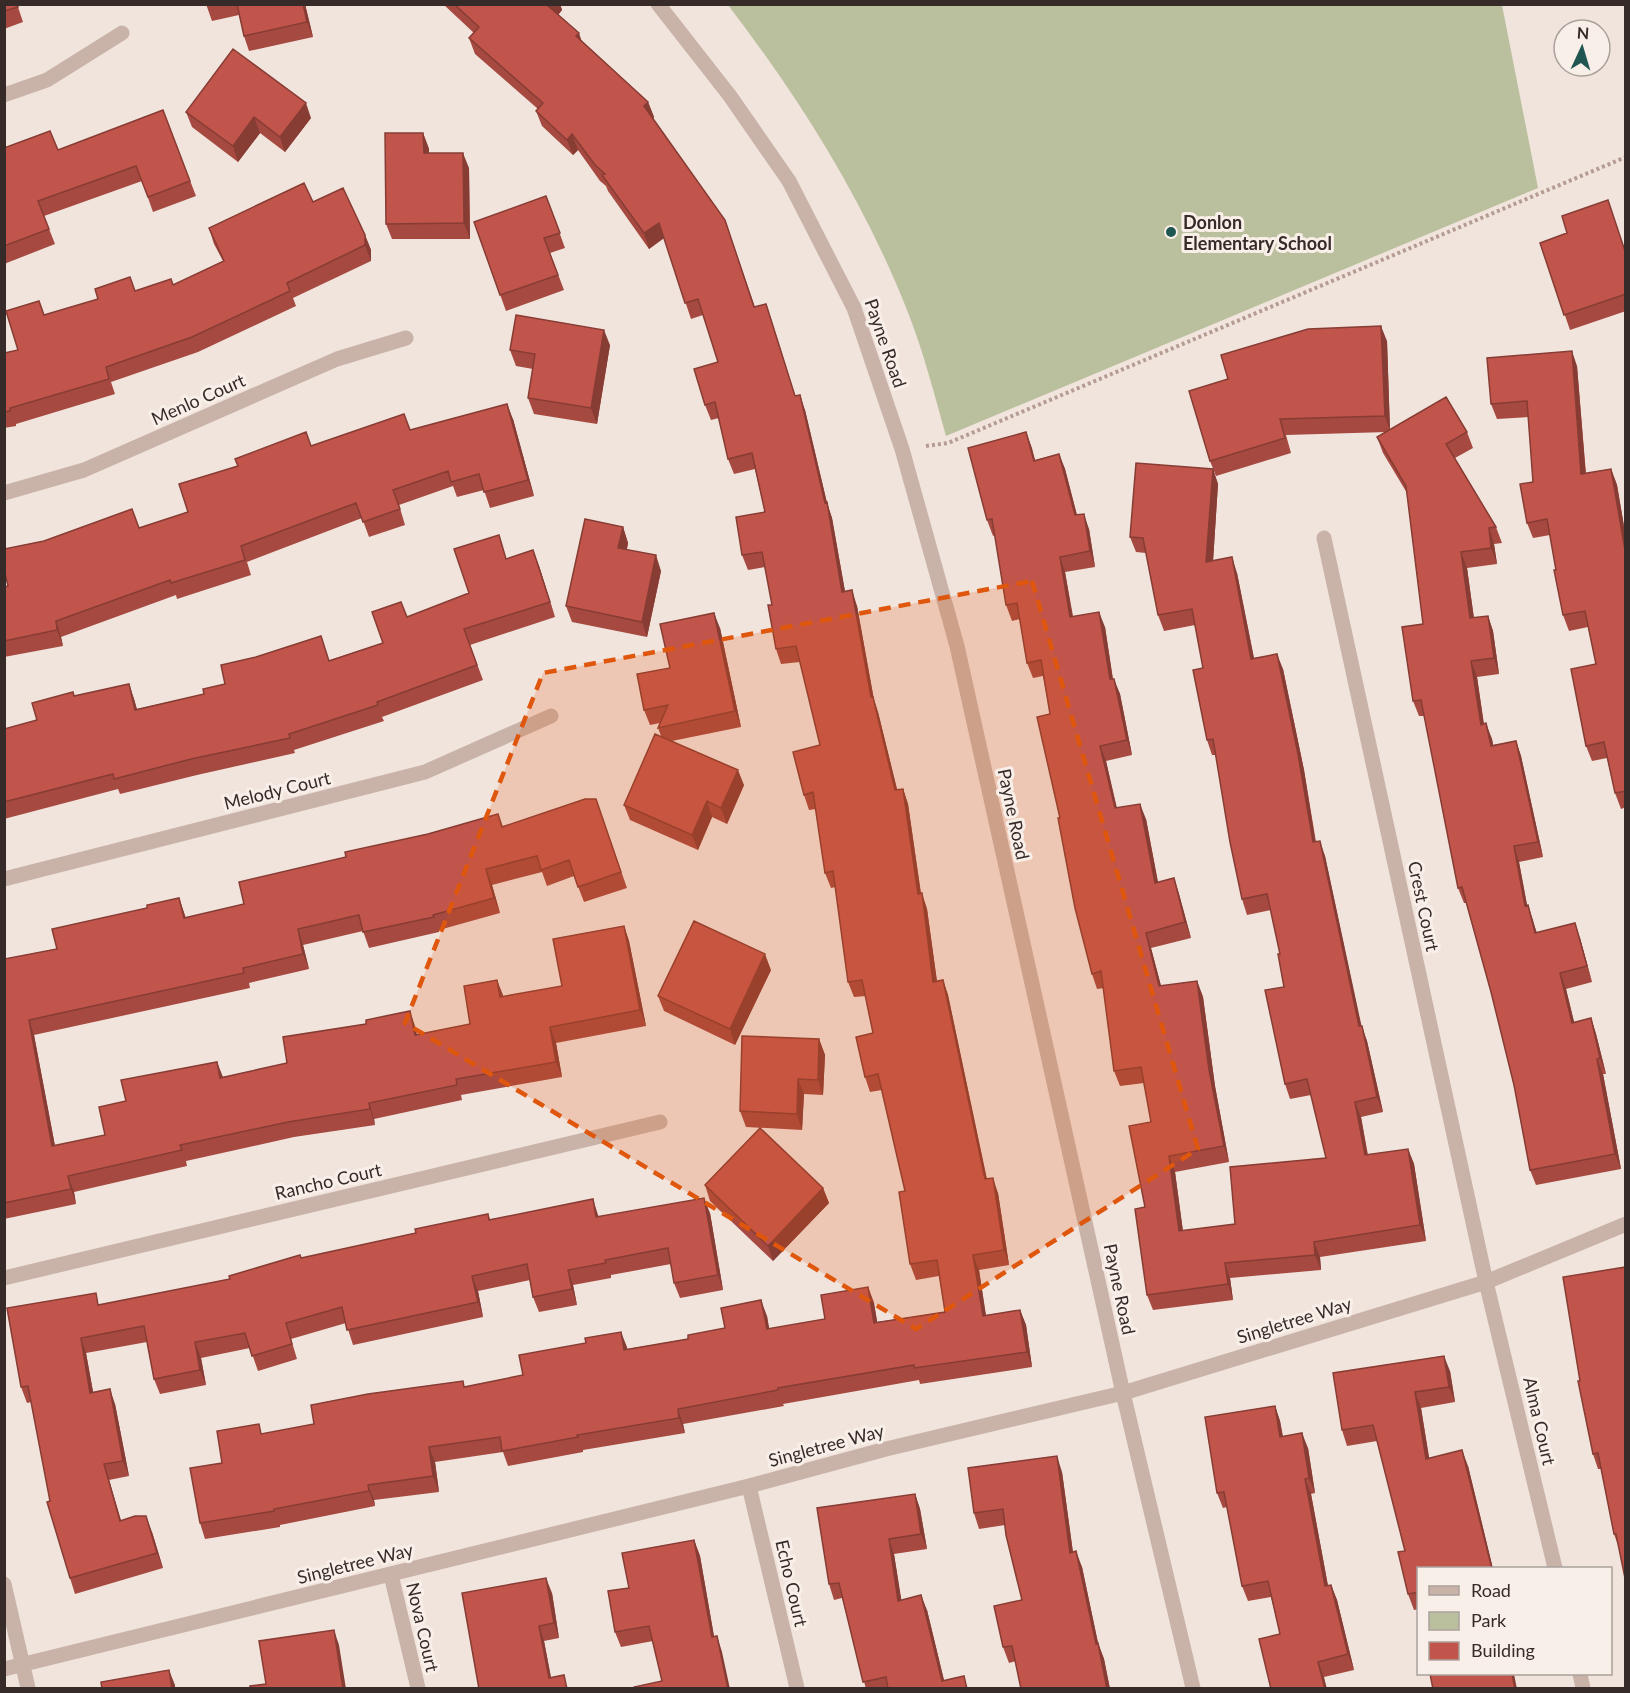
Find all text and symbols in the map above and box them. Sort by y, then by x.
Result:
north arrow [1552,18,1612,78]
text: N [1576,23,1590,42]
place label: Donlon Elementary School [1183,211,1332,254]
marker: Donlon Elementary School [1164,225,1178,239]
street label: Payne Road [861,296,911,390]
street label: Menlo Court [148,368,249,429]
street label: Melody Court [221,766,333,814]
street label: Payne Road [994,766,1034,862]
street label: Crest Court [1404,859,1444,954]
street label: Rancho Court [273,1158,384,1204]
street label: Payne Road [1100,1241,1140,1337]
street label: Singletree Way [1234,1292,1355,1348]
street label: Alma Court [1519,1375,1561,1468]
street label: Singletree Way [766,1419,887,1471]
street label: Echo Court [771,1537,813,1629]
street label: Singletree Way [295,1538,416,1588]
legend [1417,1567,1612,1675]
text: Road [1471,1579,1511,1601]
street label: Nova Court [402,1580,444,1674]
text: Park [1471,1609,1507,1631]
text: Building [1471,1639,1535,1661]

